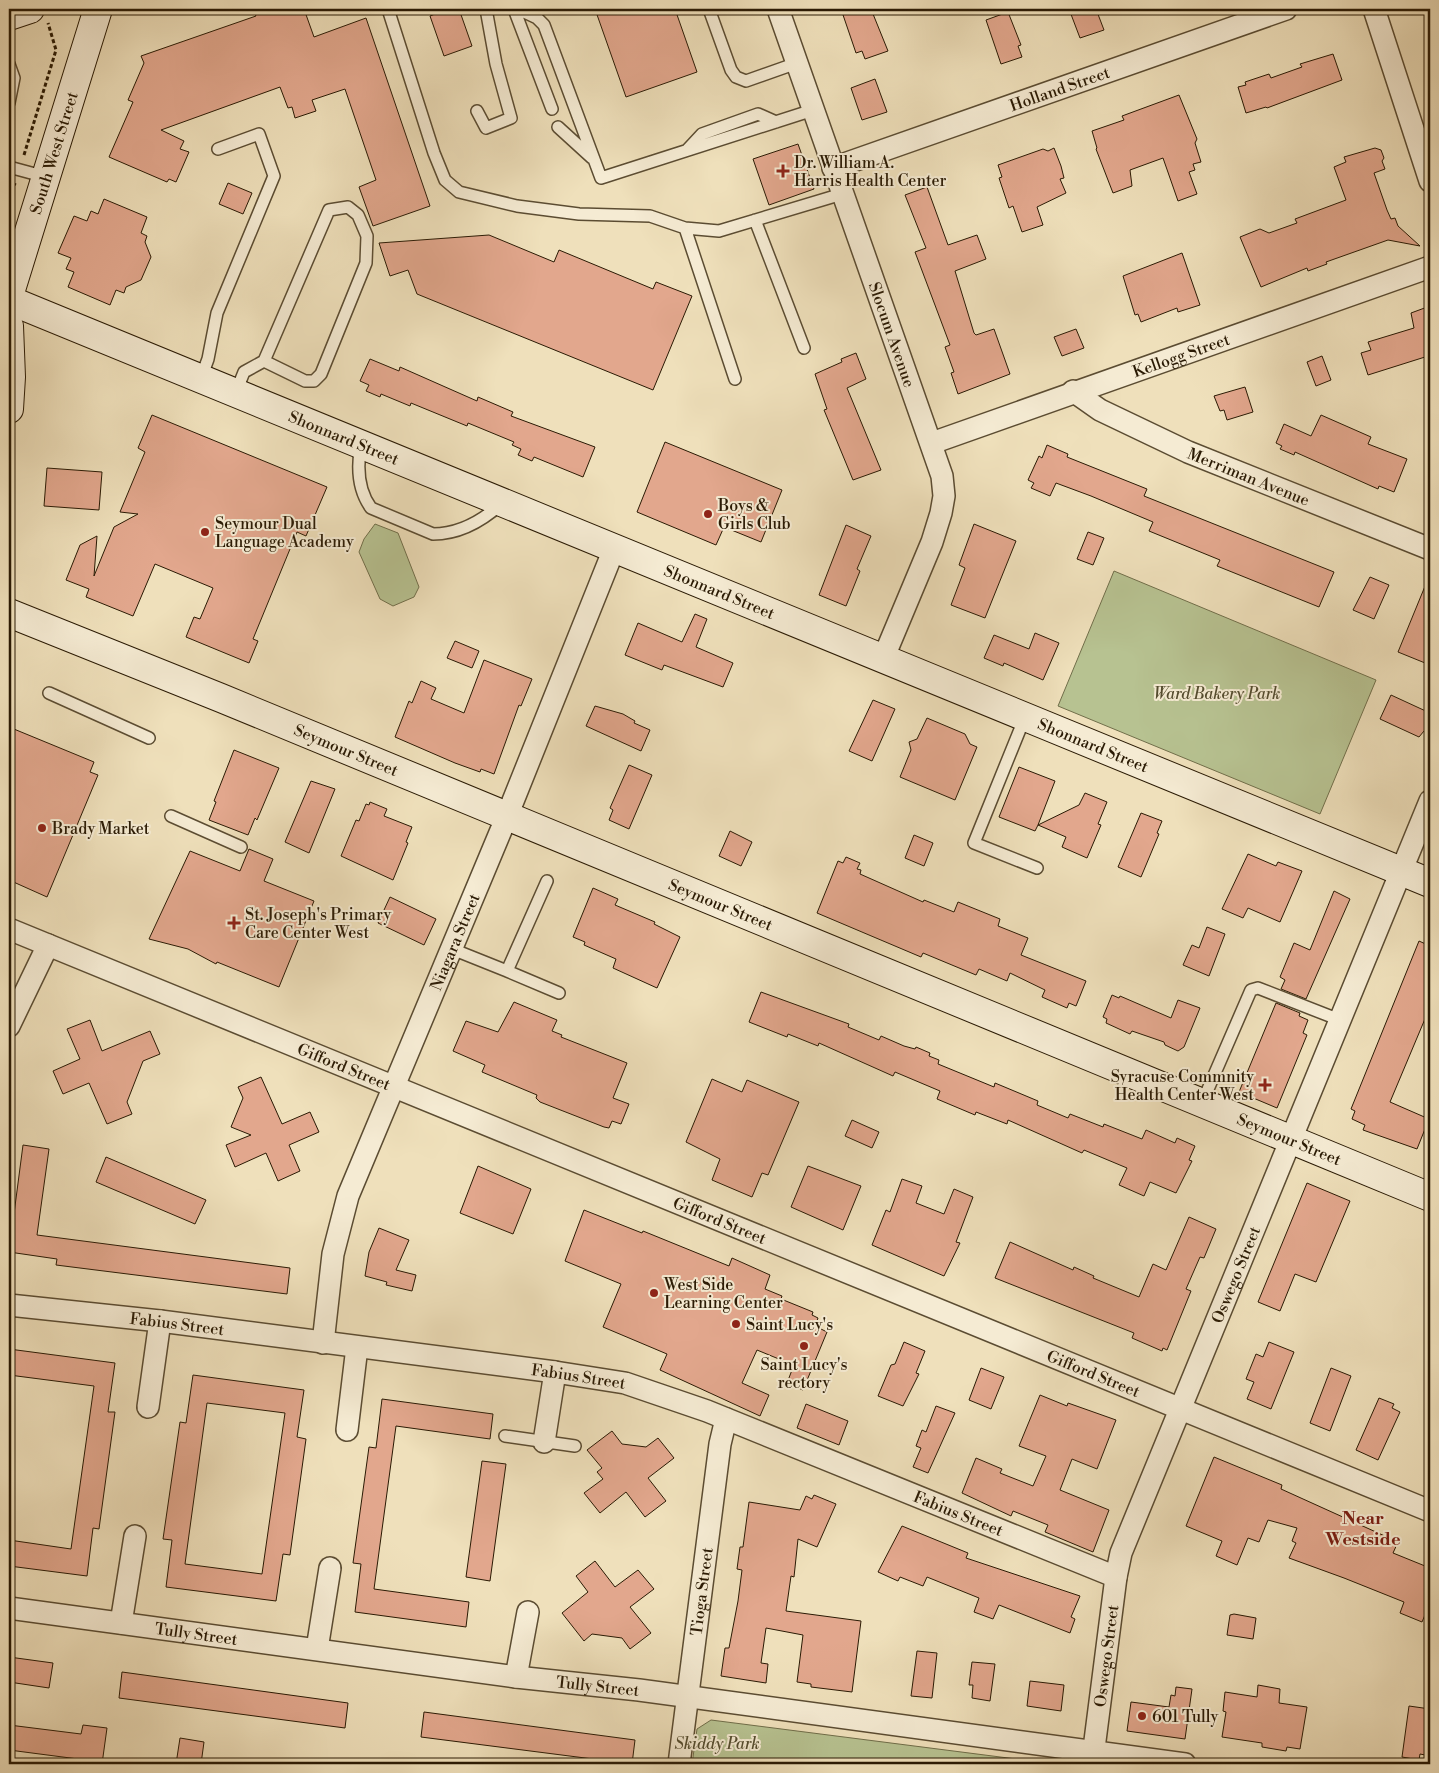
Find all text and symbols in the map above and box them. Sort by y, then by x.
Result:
street label: Holland Street [1007,63,1113,116]
street label: South West Street [26,89,83,217]
place label: Dr. William A. Harris Health Center [794,153,947,191]
marker: Dr. William A. Harris Health Center [776,164,790,178]
street label: Slocum Avenue [864,280,919,390]
street label: Kellogg Street [1130,330,1233,382]
street label: Shonnard Street [285,407,402,470]
street label: Merriman Avenue [1184,444,1312,511]
place label: Boys & Girls Club [717,496,791,534]
marker: Boys & Girls Club [702,508,714,520]
place label: Seymour Dual Language Academy [215,514,354,552]
marker: Seymour Dual Language Academy [199,526,211,538]
street label: Shonnard Street [661,561,778,624]
park label: Ward Bakery Park [1154,684,1280,704]
street label: Shonnard Street [1035,714,1151,777]
street label: Seymour Street [291,720,401,781]
place label: Brady Market [51,819,150,839]
marker: Brady Market [36,822,48,834]
street label: Seymour Street [665,875,776,936]
street label: Niagara Street [426,890,485,994]
place label: St. Joseph's Primary Care Center West [245,905,391,943]
marker: St. Joseph's Primary Care Center West [227,916,241,930]
street label: Gifford Street [294,1039,393,1095]
place label: Syracuse Commnity Health Center West [1111,1067,1254,1105]
marker: Syracuse Commnity Health Center West [1258,1078,1272,1092]
street label: Seymour Street [1234,1109,1344,1170]
street label: Gifford Street [670,1193,769,1249]
street label: Oswego Street [1207,1223,1265,1326]
place label: West Side Learning Center [663,1275,783,1313]
marker: West Side Learning Center [648,1287,660,1299]
street label: Fabius Street [129,1309,226,1340]
place label: Saint Lucy's [746,1315,833,1335]
marker: Saint Lucy's [730,1318,742,1330]
marker: Saint Lucy's rectory [798,1340,810,1352]
street label: Gifford Street [1044,1346,1143,1402]
place label: Saint Lucy's rectory [760,1355,848,1393]
street label: Fabius Street [530,1360,627,1394]
street label: Fabius Street [910,1487,1006,1541]
district label: Near Westside [1324,1507,1401,1551]
street label: Tioga Street [687,1546,718,1637]
street label: Oswego Street [1090,1603,1123,1708]
street label: Tully Street [154,1619,239,1650]
street label: Tully Street [555,1672,641,1701]
place label: 601 Tully [1152,1707,1219,1727]
marker: 601 Tully [1136,1710,1148,1722]
park label: Skiddy Park [674,1734,760,1754]

